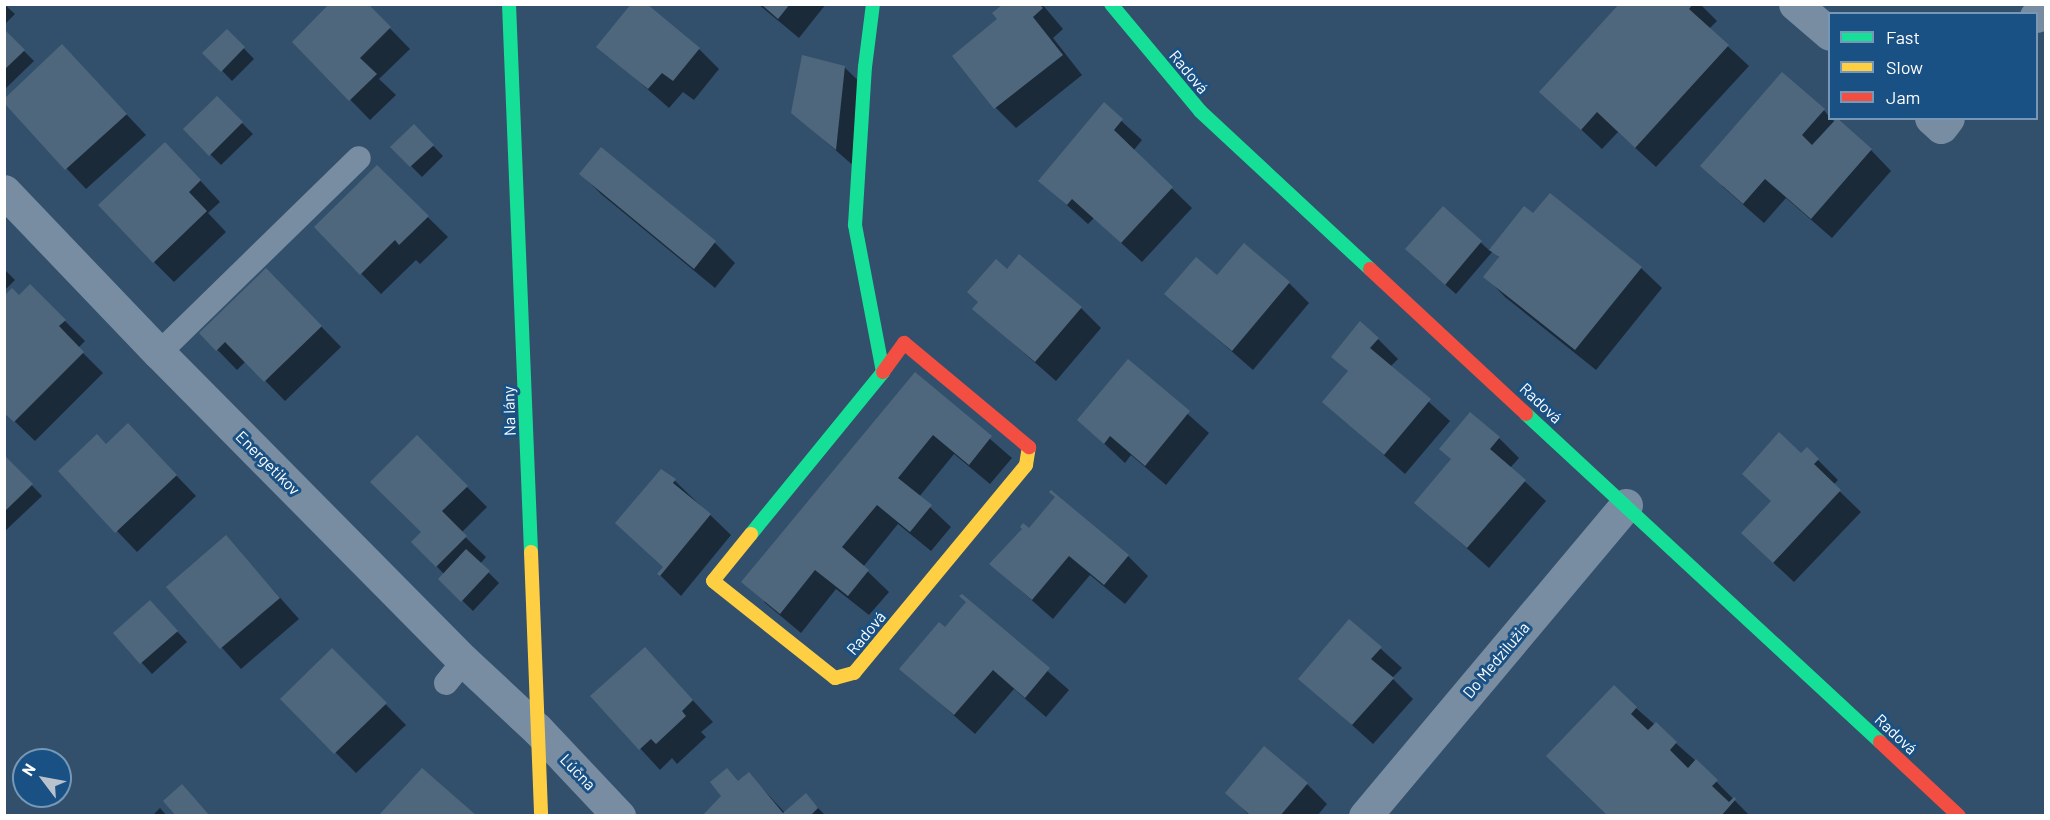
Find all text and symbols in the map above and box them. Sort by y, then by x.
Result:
legend [1828,12,2038,120]
text: Fast [1886,26,1920,48]
street label: Radová [1165,46,1213,98]
text: Slow [1886,56,1923,78]
text: Jam [1886,86,1920,108]
street label: Radová [1516,379,1566,427]
street label: Na lány [499,386,519,436]
street label: Energetikov [232,427,304,499]
street label: Radová [842,607,890,659]
street label: Do Medzilužia [1459,618,1533,702]
street label: Radová [1871,710,1921,758]
north arrow [12,748,72,808]
street label: Lúčna [556,750,600,794]
text: N [17,760,39,779]

